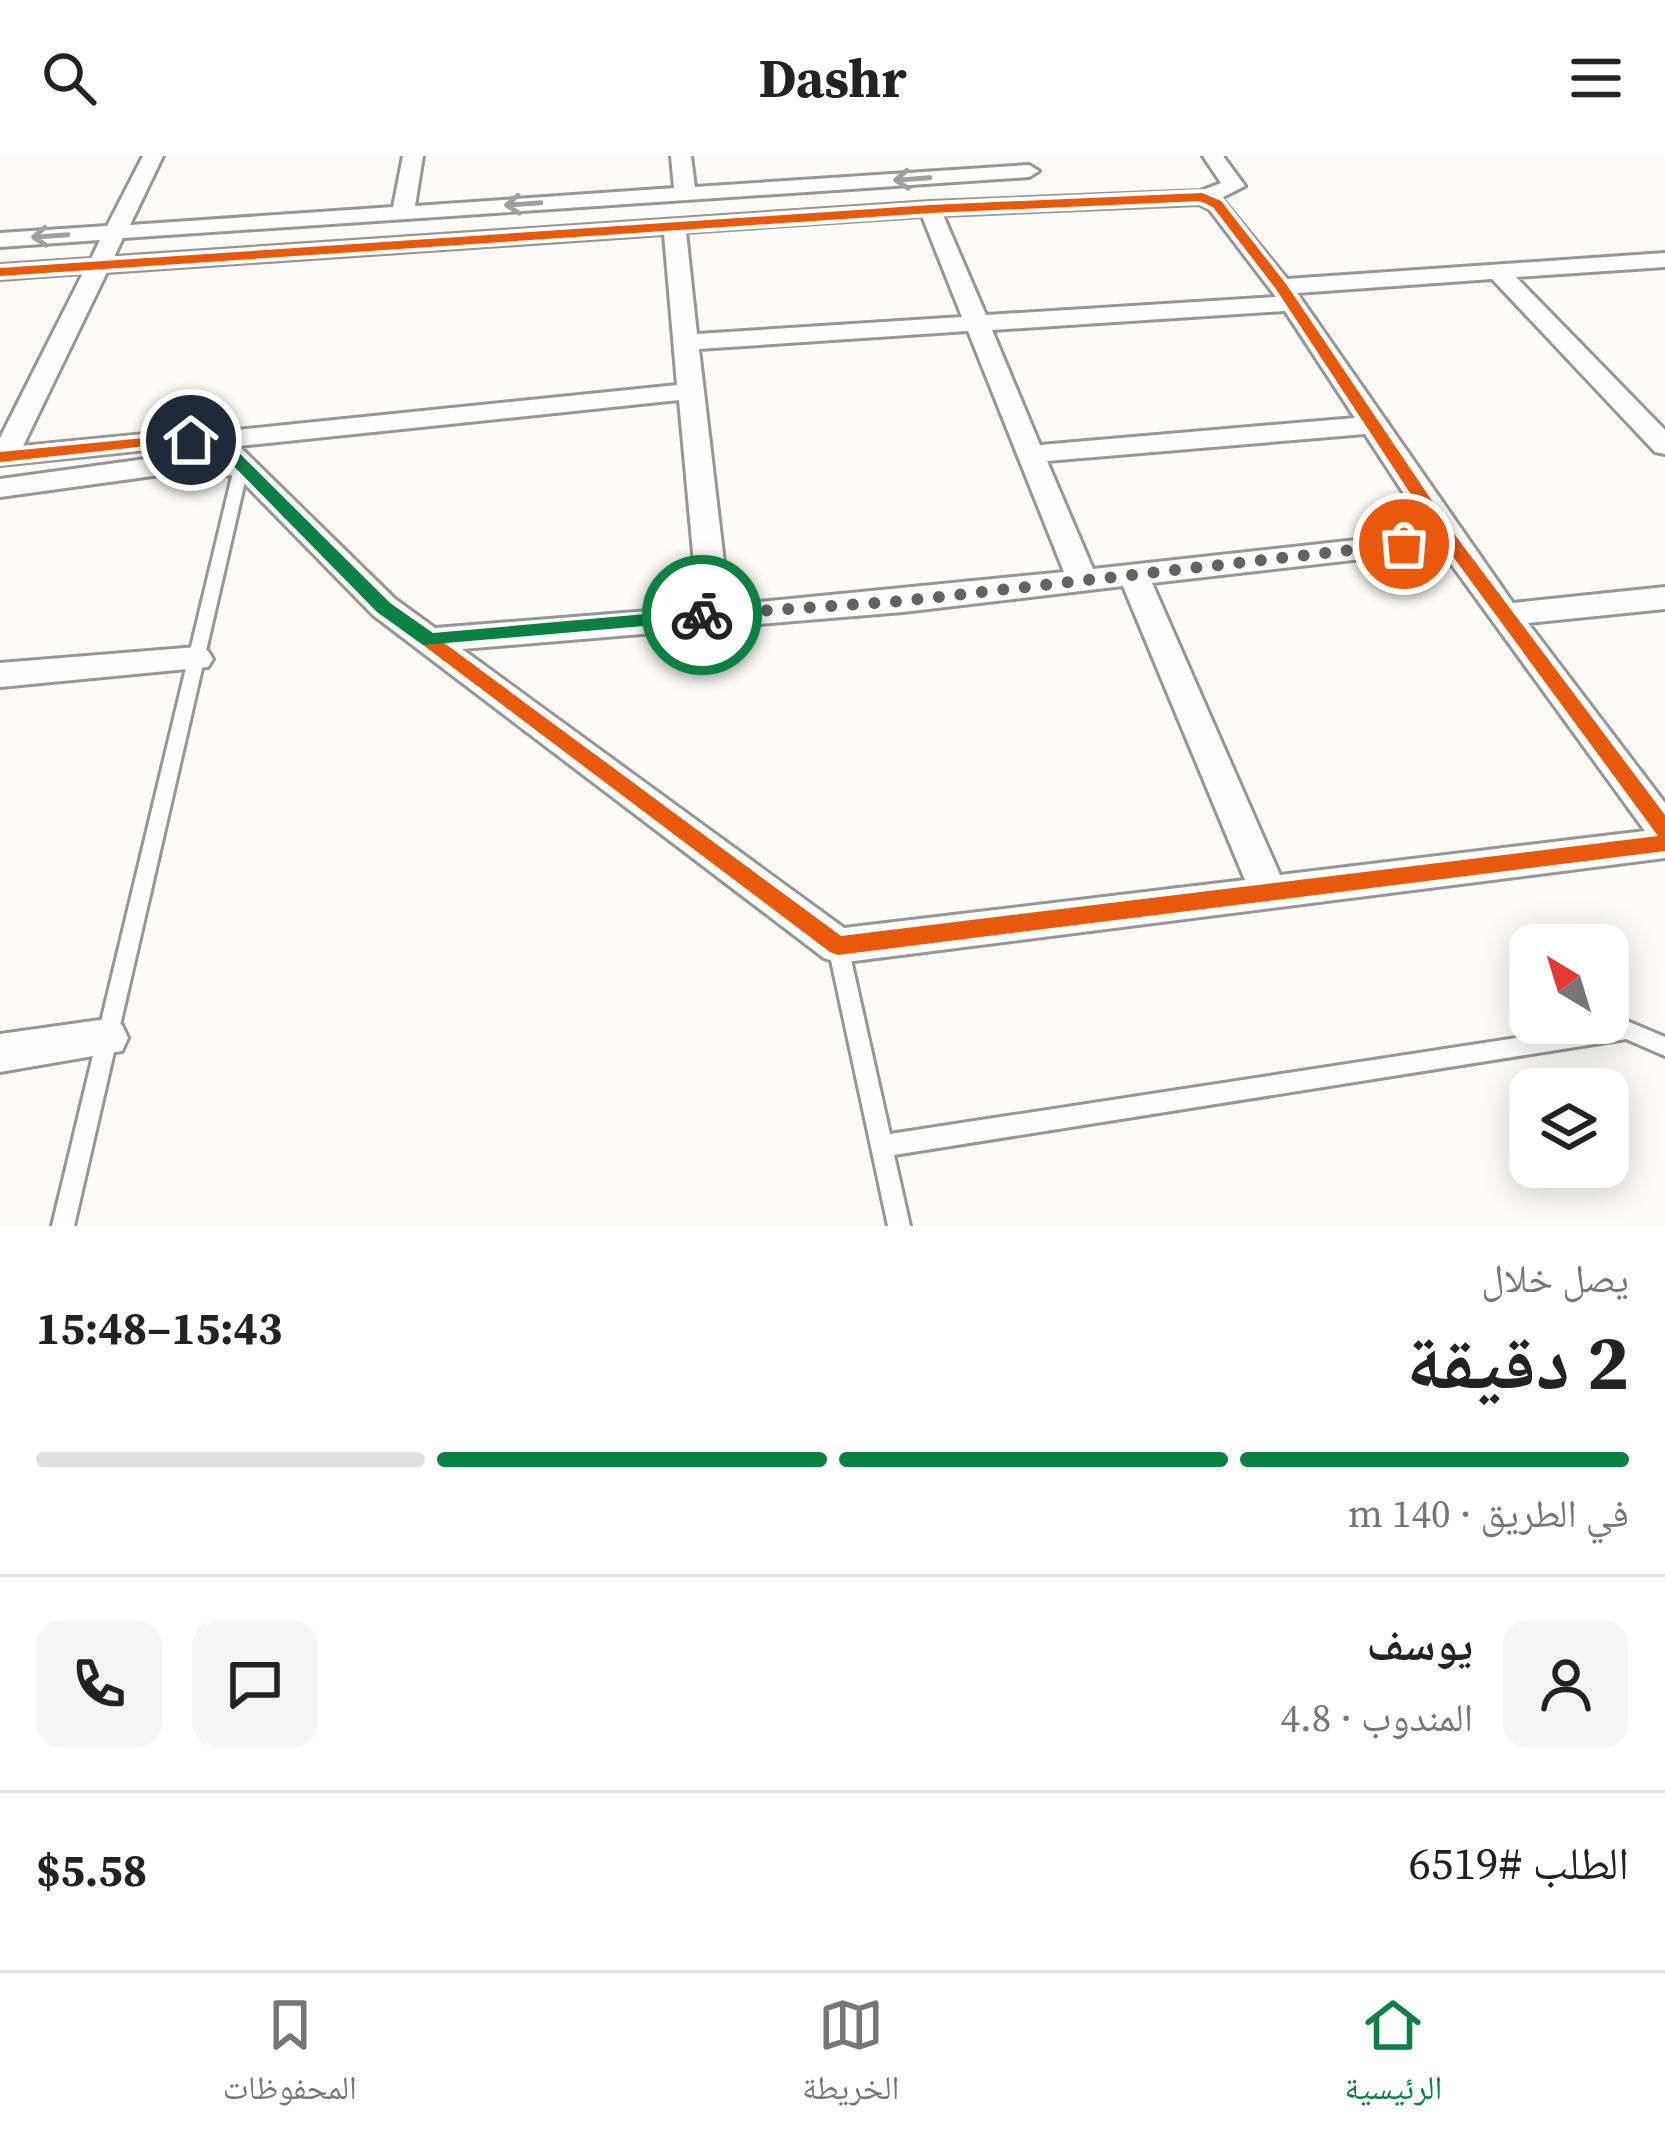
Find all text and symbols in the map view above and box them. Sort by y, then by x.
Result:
text: Dashr [758,41,907,115]
icon: search [36,45,102,111]
icon: menu [1563,45,1629,111]
one-way arrow [893,167,932,190]
one-way arrow [504,193,543,216]
one-way arrow [31,225,70,248]
pin [140,389,242,491]
icon: home [158,407,224,473]
pin [1353,493,1455,595]
icon: bag [1371,511,1437,577]
courier [642,555,762,675]
icon: bike [669,582,735,648]
north arrow [1509,924,1629,1044]
map controls [1509,924,1629,1188]
button: layers [1509,1068,1629,1188]
text: يصل خلال [1481,1252,1629,1305]
text: 15:43–15:48 [36,1297,282,1359]
text: 2 دقيقة [1406,1308,1629,1415]
text: في الطريق · 140 m [1348,1487,1629,1540]
text: يوسف [1367,1613,1473,1675]
button: phone [36,1621,162,1747]
button: chat [192,1621,318,1747]
button: person [1503,1621,1629,1747]
text: المندوب · 4.8 [1281,1691,1473,1744]
text: الطلب #6519 [1408,1832,1629,1894]
text: $5.58 [36,1839,147,1901]
tab: المحفوظات [223,1992,357,2120]
tab: الخريطة [802,1992,899,2120]
tab: الرئيسية [1345,1992,1442,2120]

